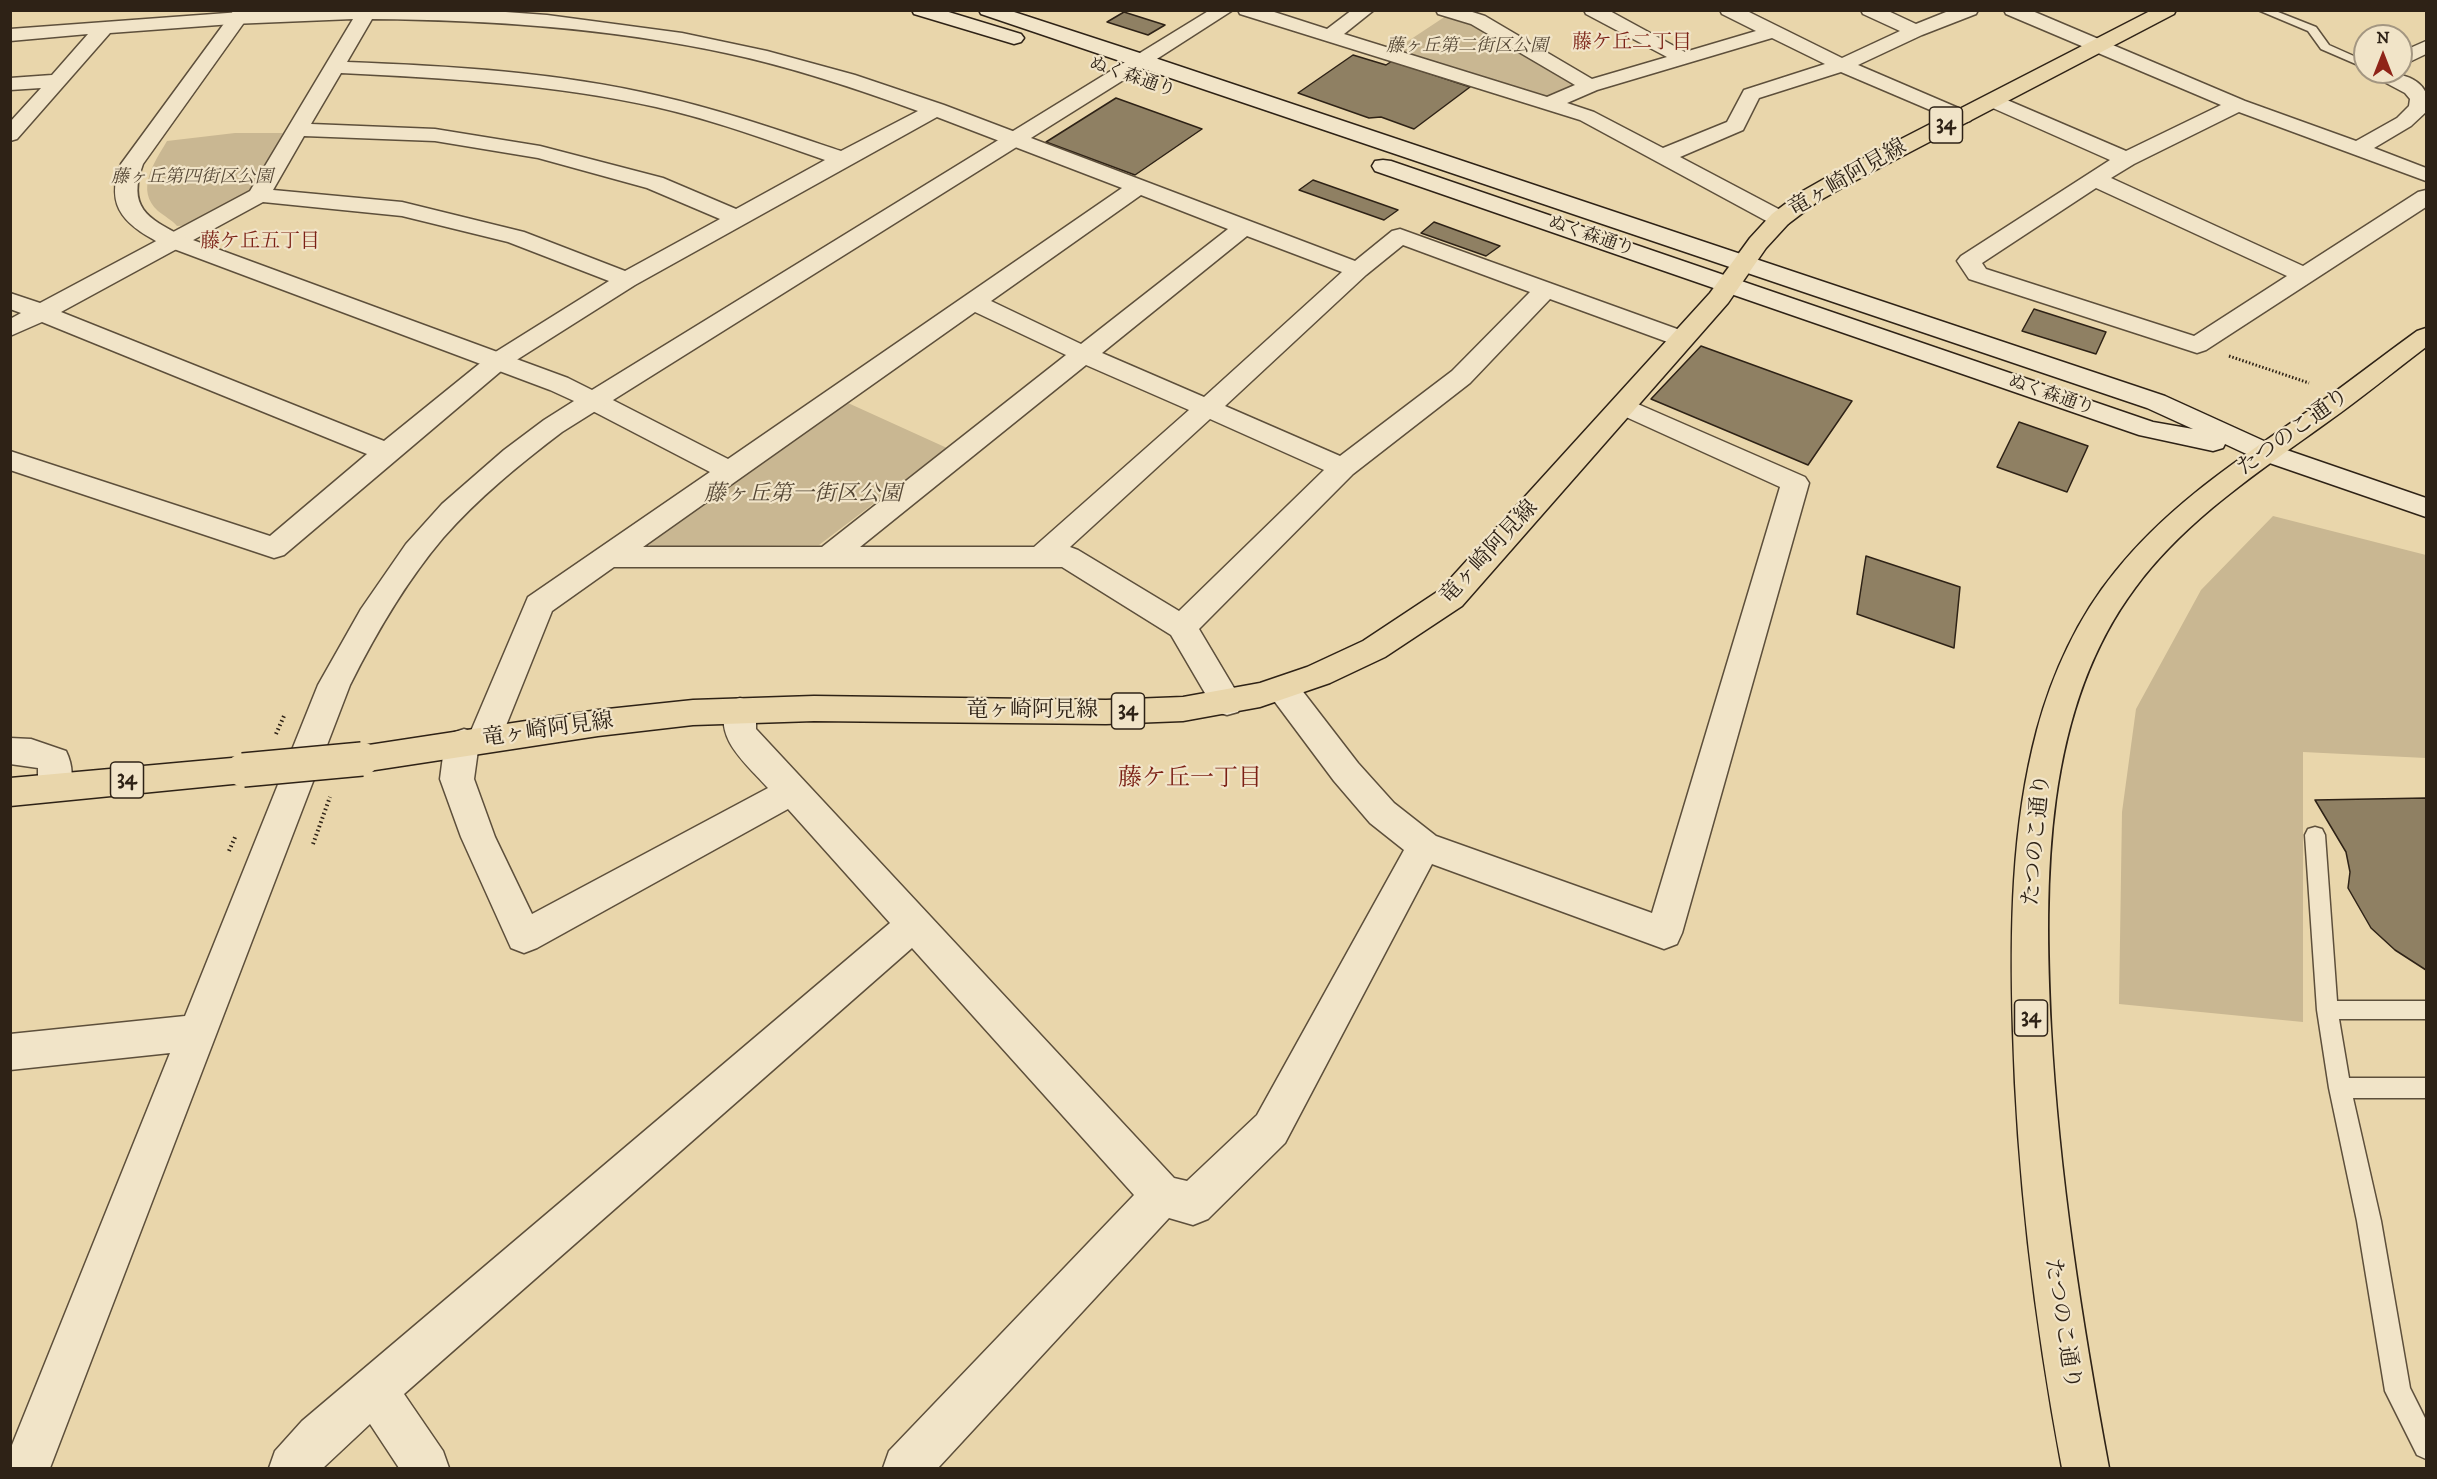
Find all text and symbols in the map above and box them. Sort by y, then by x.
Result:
north arrow [2353,24,2413,84]
text: N [2376,28,2390,48]
district label: 藤ケ丘二丁目 [1572,32,1692,56]
park label: 藤ヶ丘第二街区公園 [1386,36,1548,58]
street label: ぬく森通り [1086,53,1178,103]
road number: 34 [1930,107,1962,143]
street label: 竜ヶ崎阿見線 [1784,135,1912,223]
park label: 藤ヶ丘第四街区公園 [111,167,273,189]
street label: ぬく森通り [1545,212,1637,262]
district label: 藤ケ丘五丁目 [200,231,320,255]
street label: ぬく森通り [2005,371,2097,421]
street label: たつのこ通り [2233,384,2355,482]
park label: 藤ヶ丘第一街区公園 [704,482,902,508]
street label: 竜ヶ崎阿見線 [1435,496,1545,610]
road number: 34 [1112,693,1144,729]
street label: 竜ヶ崎阿見線 [966,698,1098,724]
street label: 竜ヶ崎阿見線 [481,709,615,753]
road number: 34 [110,762,144,798]
district label: 藤ケ丘一丁目 [1118,766,1262,794]
street label: たつのこ通り [2019,773,2057,907]
road number: 34 [2014,1000,2048,1036]
street label: たつのこ通り [2038,1257,2084,1391]

